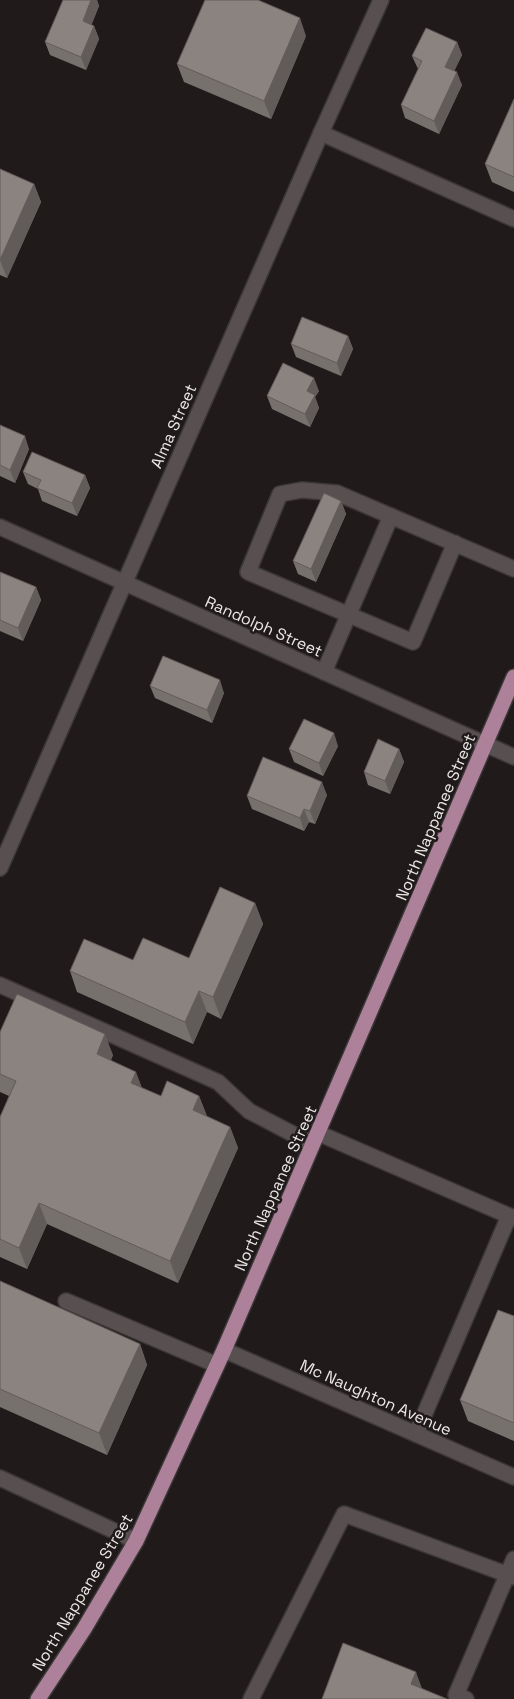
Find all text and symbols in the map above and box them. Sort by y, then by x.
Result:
street label: Alma Street [146,381,201,472]
street label: Randolph Street [202,591,326,662]
street label: North Nappanee Street [391,731,480,904]
street label: North Nappanee Street [229,1102,321,1274]
street label: Mc Naughton Avenue [297,1355,455,1440]
street label: North Nappanee Street [27,1510,138,1674]

